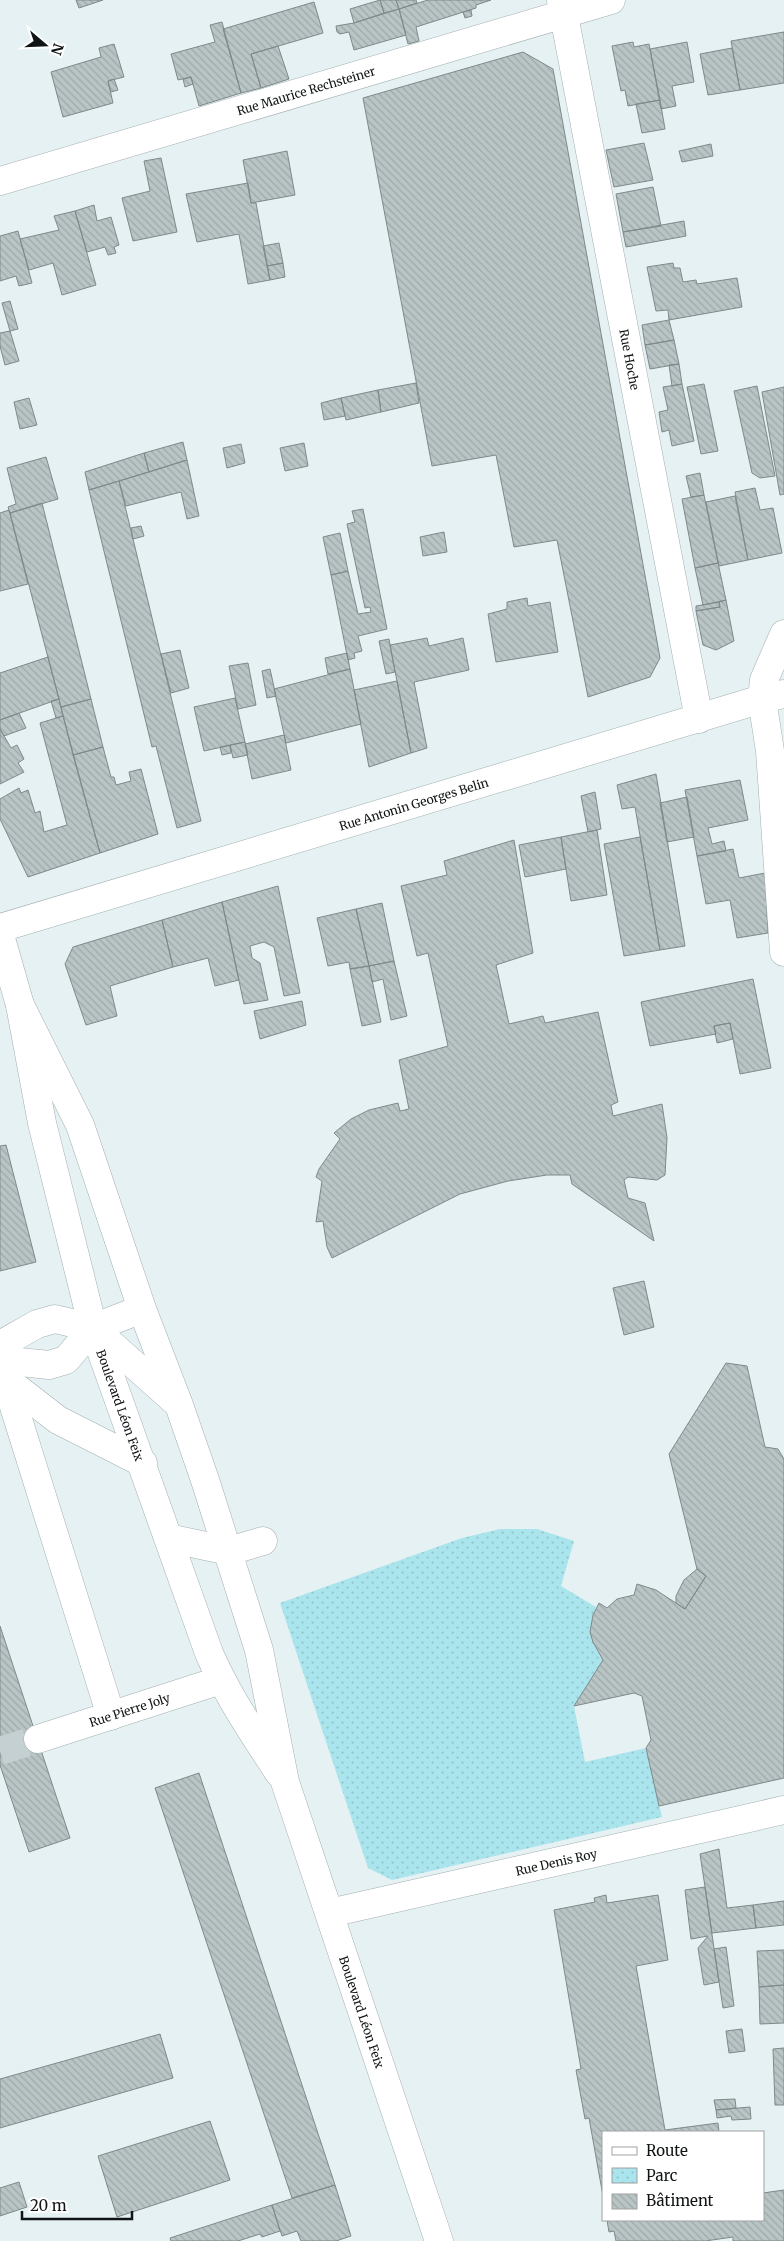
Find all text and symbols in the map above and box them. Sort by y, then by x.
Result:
north arrow [20,20,70,70]
text: N [47,41,68,57]
street label: Rue Maurice Rechsteiner [235,63,377,118]
street label: Rue Hoche [617,328,643,391]
street label: Rue Antonin Georges Belin [337,774,490,833]
street label: Boulevard Léon Feix [94,1347,148,1464]
street label: Rue Pierre Joly [87,1690,172,1730]
street label: Rue Denis Roy [514,1845,598,1878]
street label: Boulevard Léon Feix [336,1954,388,2071]
legend [602,2131,764,2221]
text: Route [646,2141,688,2160]
text: Parc [646,2166,678,2185]
scale bar [22,2188,132,2220]
text: Bâtiment [646,2191,714,2210]
text: 20 m [30,2196,67,2215]

